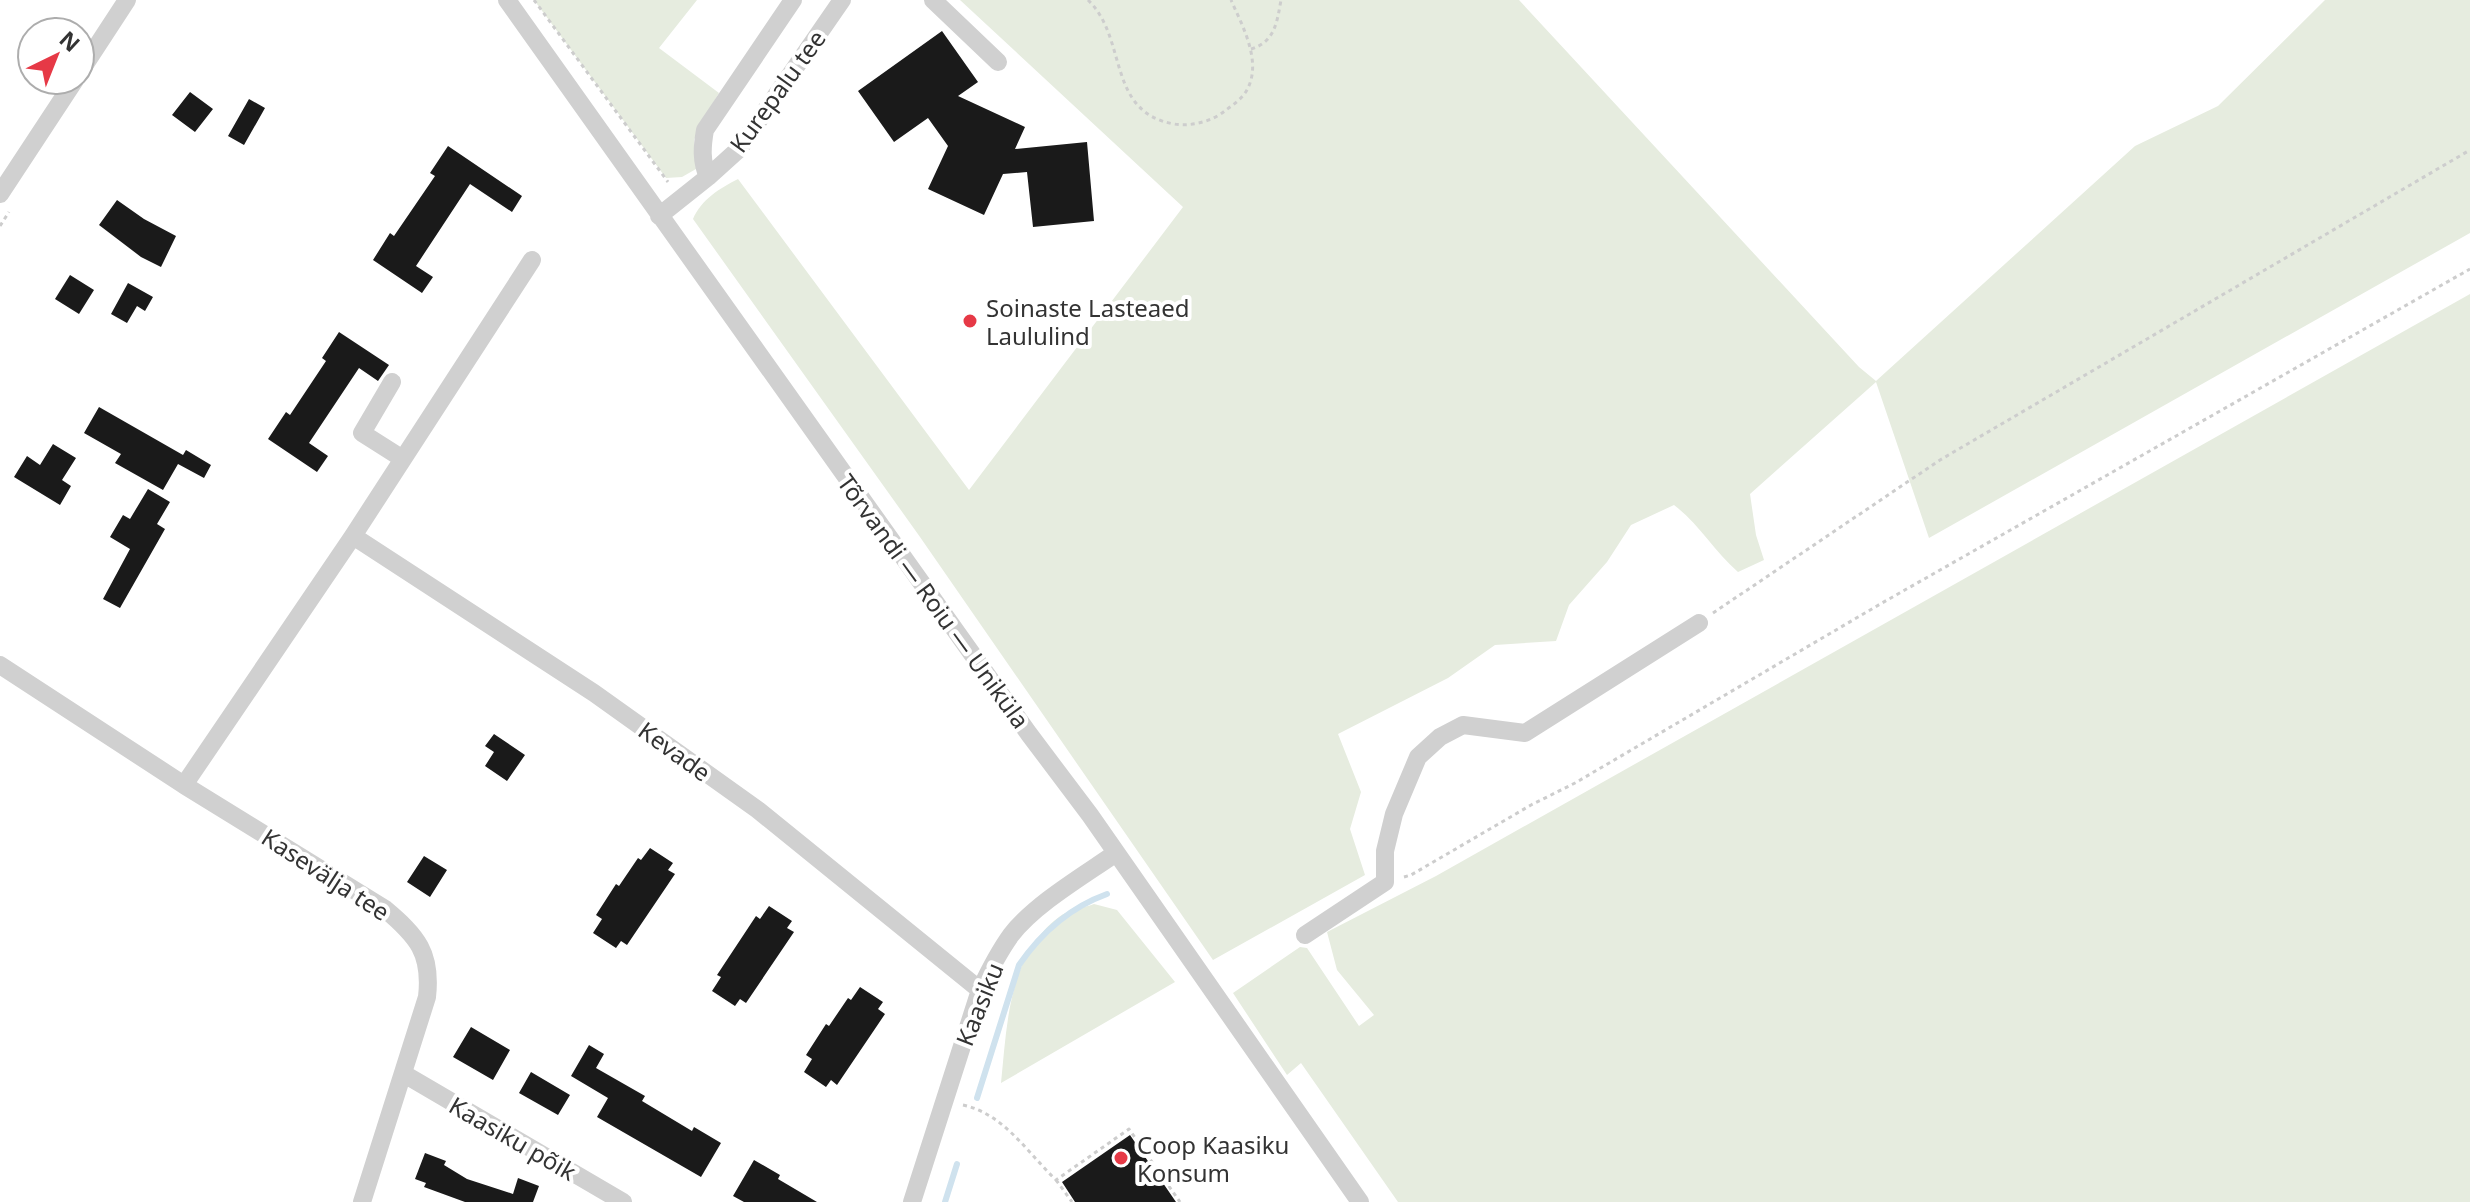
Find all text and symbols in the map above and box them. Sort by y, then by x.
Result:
north arrow [16,16,96,96]
street label: Kurepalu tee [721,23,833,159]
text: N [54,24,87,58]
place label: Soinaste Lasteaed Laululind [986,291,1190,352]
marker: Soinaste Lasteaed Laululind [961,312,979,330]
street label: Tõrvandi — Roiu — Uniküla [830,467,1038,735]
street label: Kevade [632,714,718,788]
street label: Kasevälja tee [256,820,396,928]
street label: Kaasiku [947,957,1011,1051]
street label: Kaasiku põik [443,1088,583,1188]
place label: Coop Kaasiku Konsum [1137,1128,1289,1189]
marker: Coop Kaasiku Konsum [1112,1149,1130,1167]

